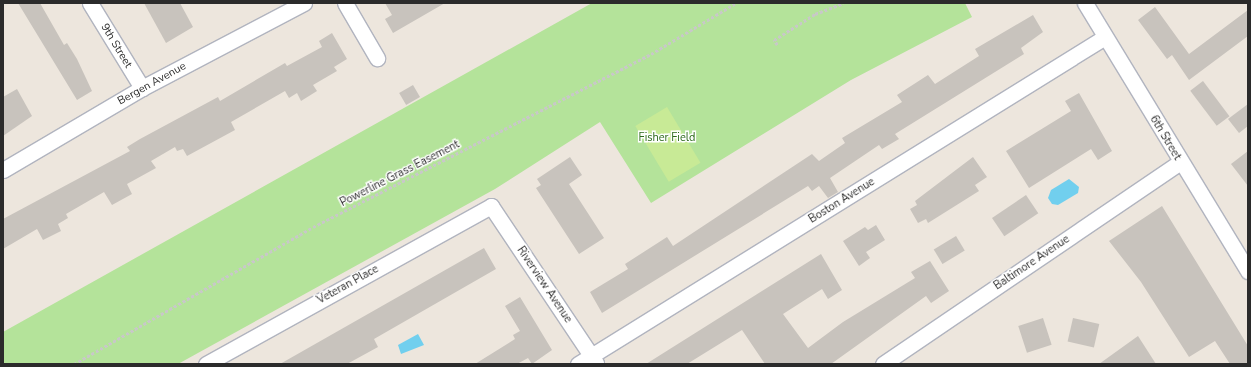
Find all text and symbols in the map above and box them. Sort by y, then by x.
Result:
street label: 9th Street [98,21,134,71]
street label: Bergen Avenue [116,60,188,108]
street label: 6th Street [1147,113,1183,163]
park label: Fisher Field [639,131,695,145]
street label: Powerline Grass Easement [338,138,462,210]
street label: Boston Avenue [807,175,877,227]
street label: Baltimore Avenue [992,233,1072,293]
street label: Riverview Avenue [514,244,574,326]
street label: Veteran Place [315,263,381,307]

